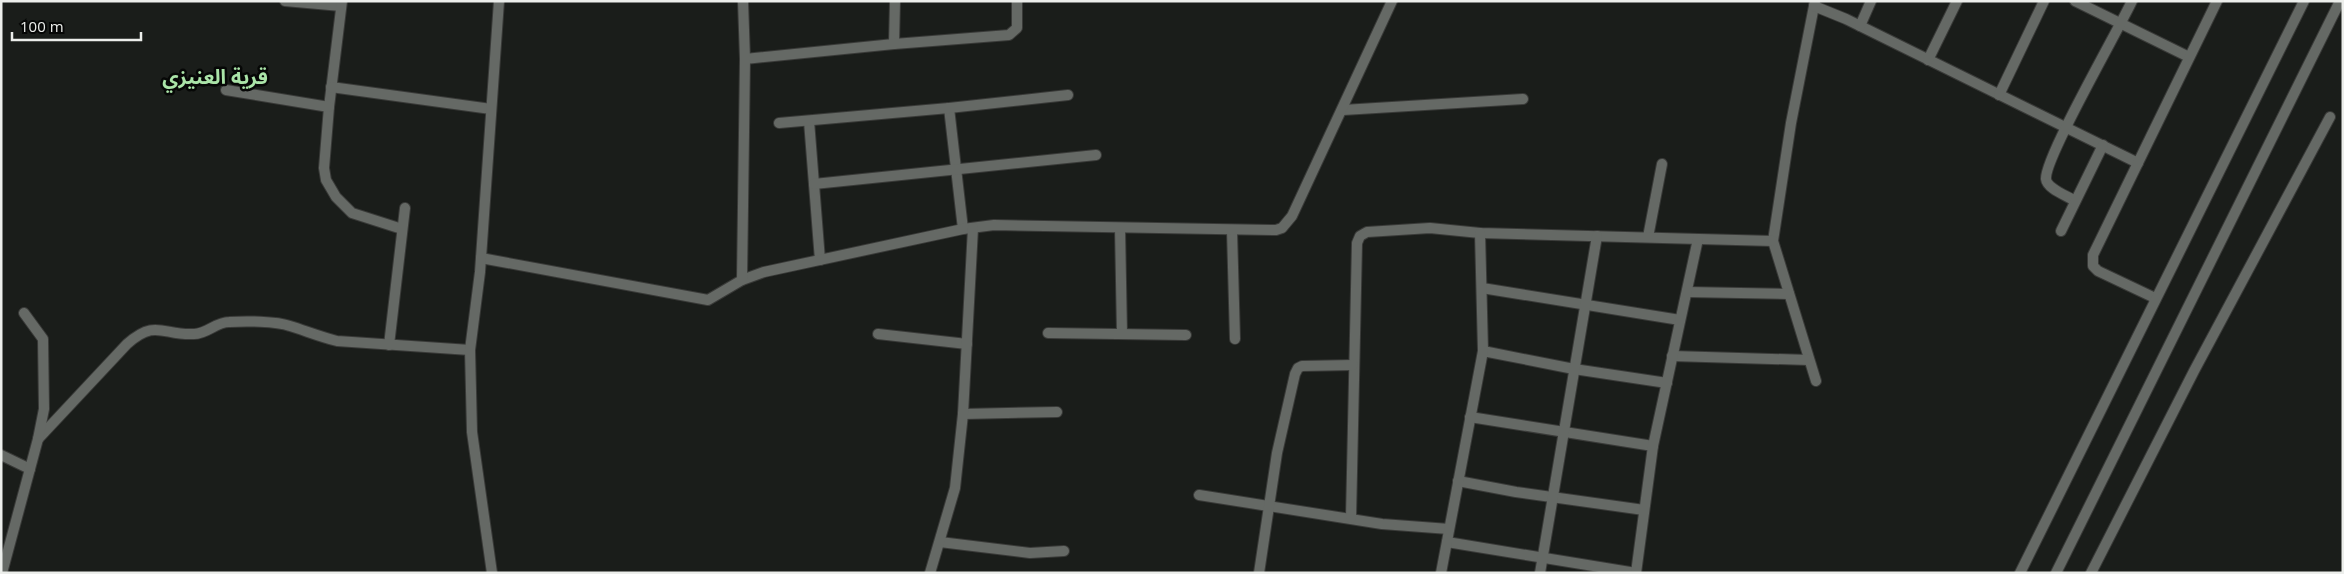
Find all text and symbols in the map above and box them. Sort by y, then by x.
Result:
scale bar [12,10,141,42]
text: 100 m [20,16,64,36]
district label: قرية العنيزي [162,63,268,93]

